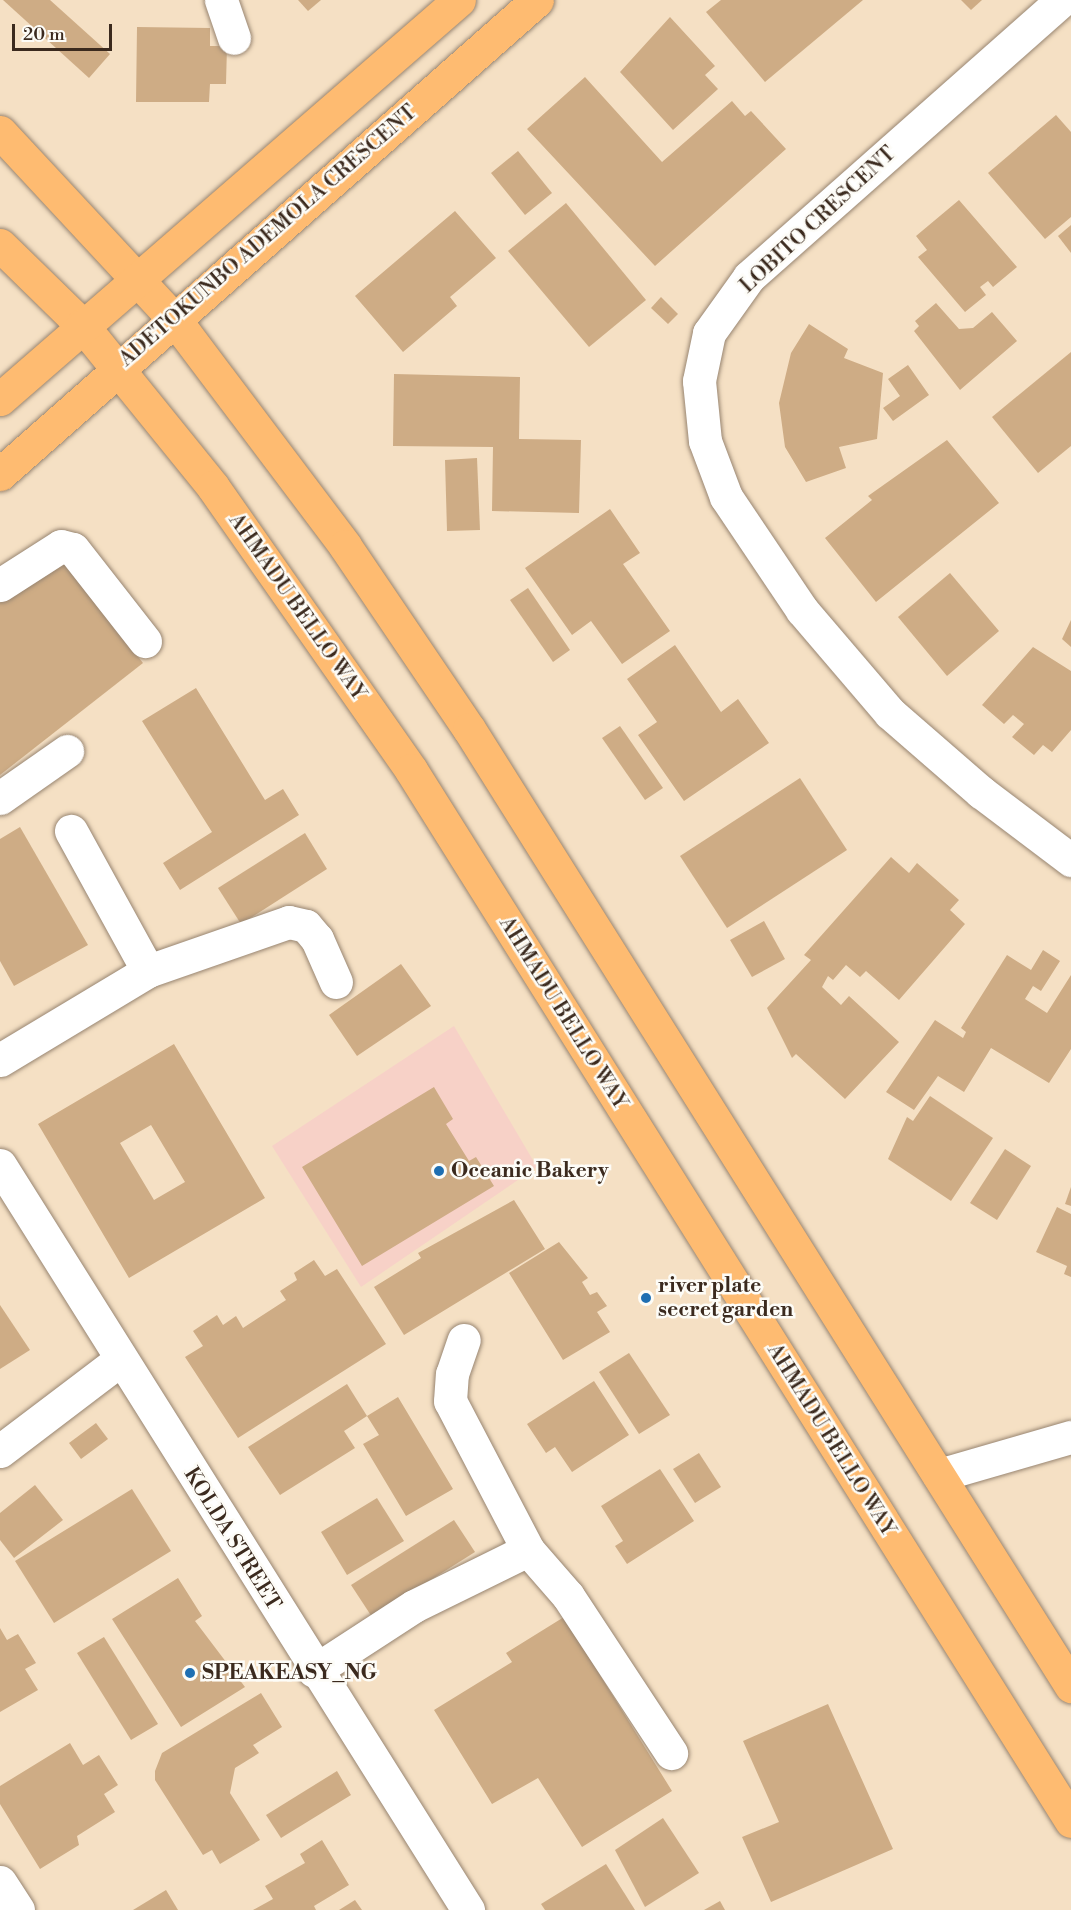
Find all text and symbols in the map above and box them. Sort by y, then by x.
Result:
scale bar [15,12,116,50]
text: 20 m [23,23,65,46]
street label: ADETOKUNBO ADEMOLA CRESCENT [114,100,422,372]
street label: LOBITO CRESCENT [735,141,901,299]
street label: AHMADU BELLO WAY [223,509,371,705]
street label: AHMADU BELLO WAY [493,912,633,1114]
place label: Oceanic Bakery [451,1158,609,1184]
marker: Oceanic Bakery [432,1164,446,1178]
place label: river plate secret garden [658,1273,793,1323]
marker: river plate secret garden [639,1291,653,1305]
street label: AHMADU BELLO WAY [761,1339,901,1541]
street label: KOLDA STREET [178,1463,286,1615]
place label: SPEAKEASY_NG [202,1660,377,1686]
marker: SPEAKEASY_NG [183,1666,197,1680]

